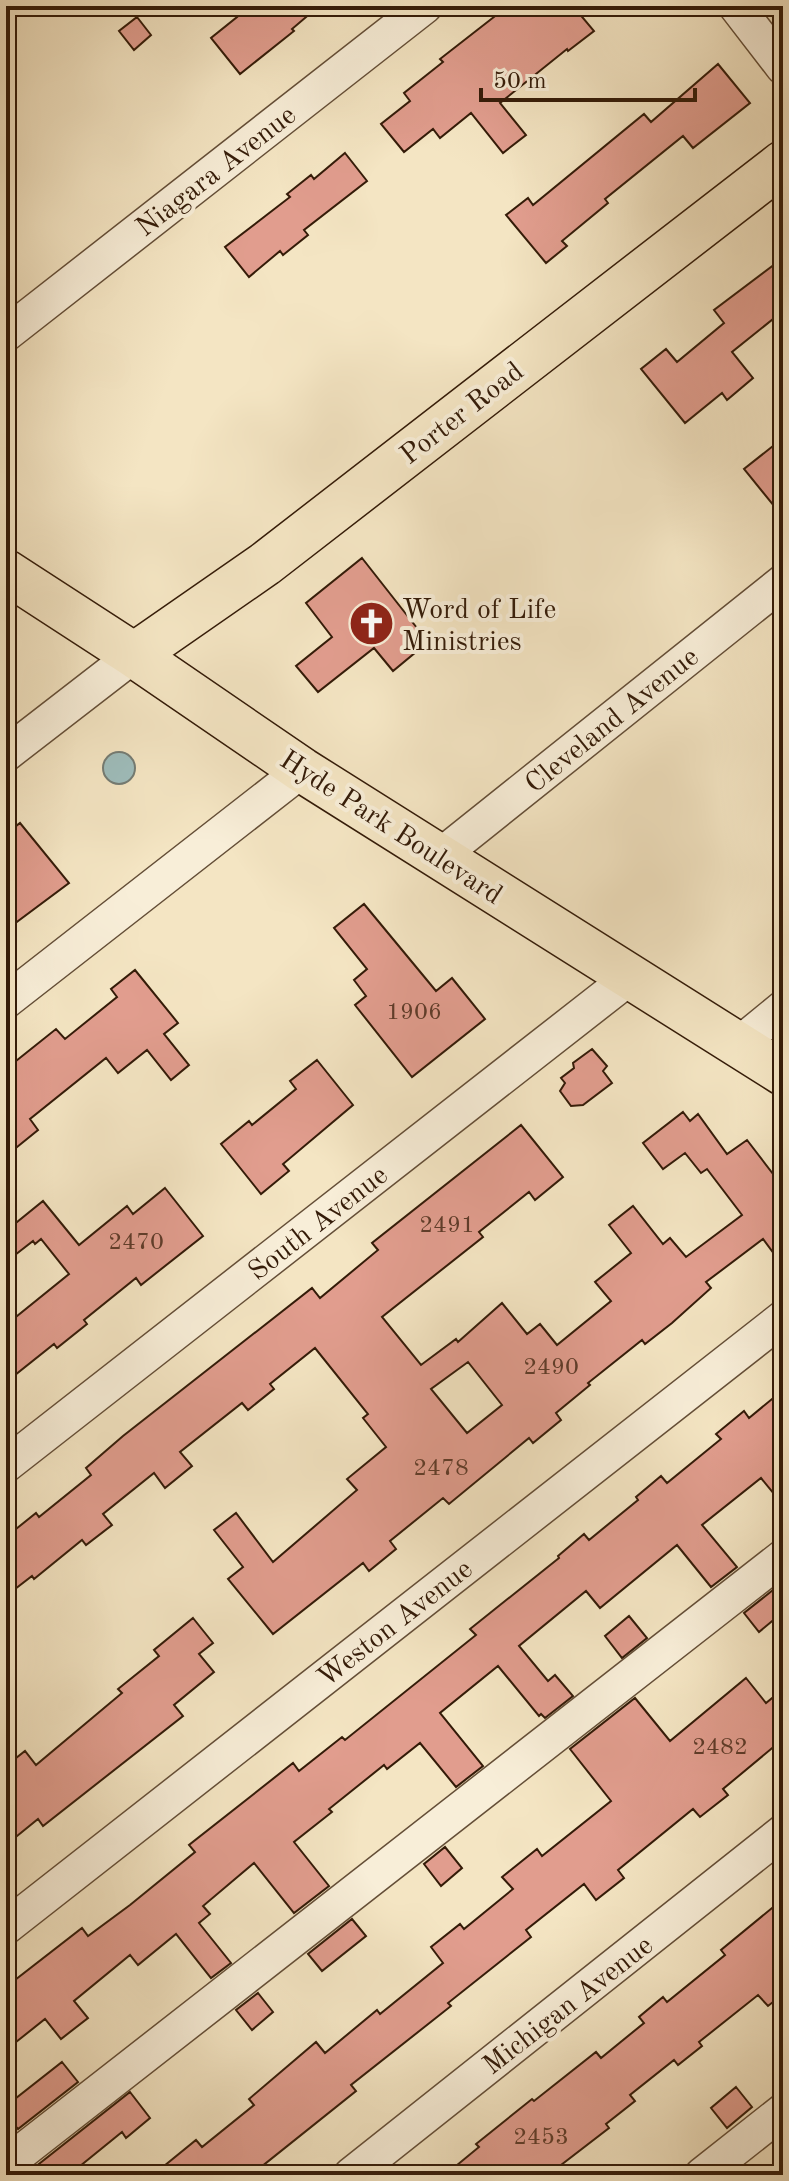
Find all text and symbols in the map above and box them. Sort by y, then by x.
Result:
scale bar [481,52,695,102]
text: 50 m [493,70,547,94]
street label: Niagara Avenue [132,102,302,243]
street label: Porter Road [396,358,530,471]
place label: Word of Life Ministries [402,597,556,657]
church icon: Word of Life Ministries [347,600,395,648]
street label: Cleveland Avenue [521,643,705,799]
street label: Hyde Park Boulevard [274,746,507,911]
house number: 1906 [386,1001,442,1025]
street label: South Avenue [244,1162,394,1287]
house number: 2491 [419,1214,475,1238]
house number: 2470 [108,1231,164,1255]
house number: 2490 [523,1356,579,1380]
house number: 2478 [413,1457,469,1481]
street label: Weston Avenue [313,1556,478,1693]
house number: 2482 [692,1736,748,1760]
street label: Michigan Avenue [479,1932,659,2081]
house number: 2453 [513,2126,569,2150]

